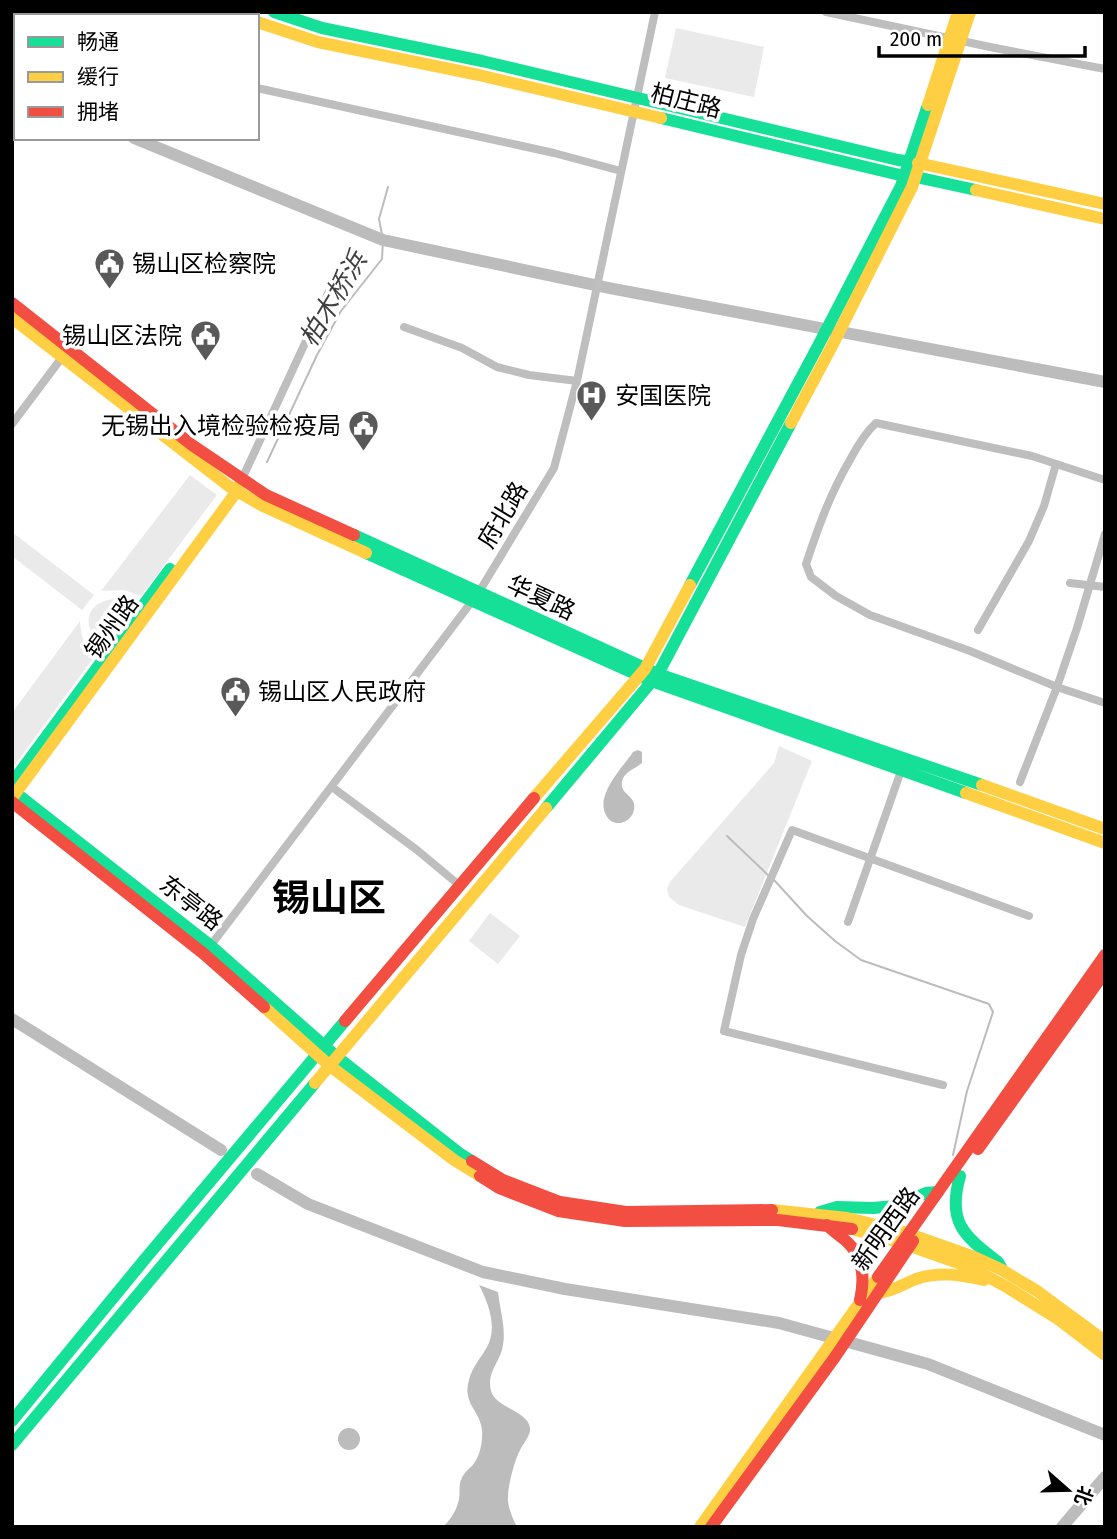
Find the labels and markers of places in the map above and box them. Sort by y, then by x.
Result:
public building icon: 锡山区检察院 [92,247,126,291]
place label: 锡山区检察院 [132,250,276,278]
public building icon: 锡山区法院 [188,319,222,363]
place label: 锡山区法院 [62,322,182,350]
hospital icon: 安国医院 [575,379,609,423]
place label: 安国医院 [615,382,711,410]
public building icon: 无锡出入境检验检疫局 [347,409,381,453]
place label: 无锡出入境检验检疫局 [101,412,341,440]
public building icon: 锡山区人民政府 [218,675,252,719]
place label: 锡山区人民政府 [258,678,426,706]

